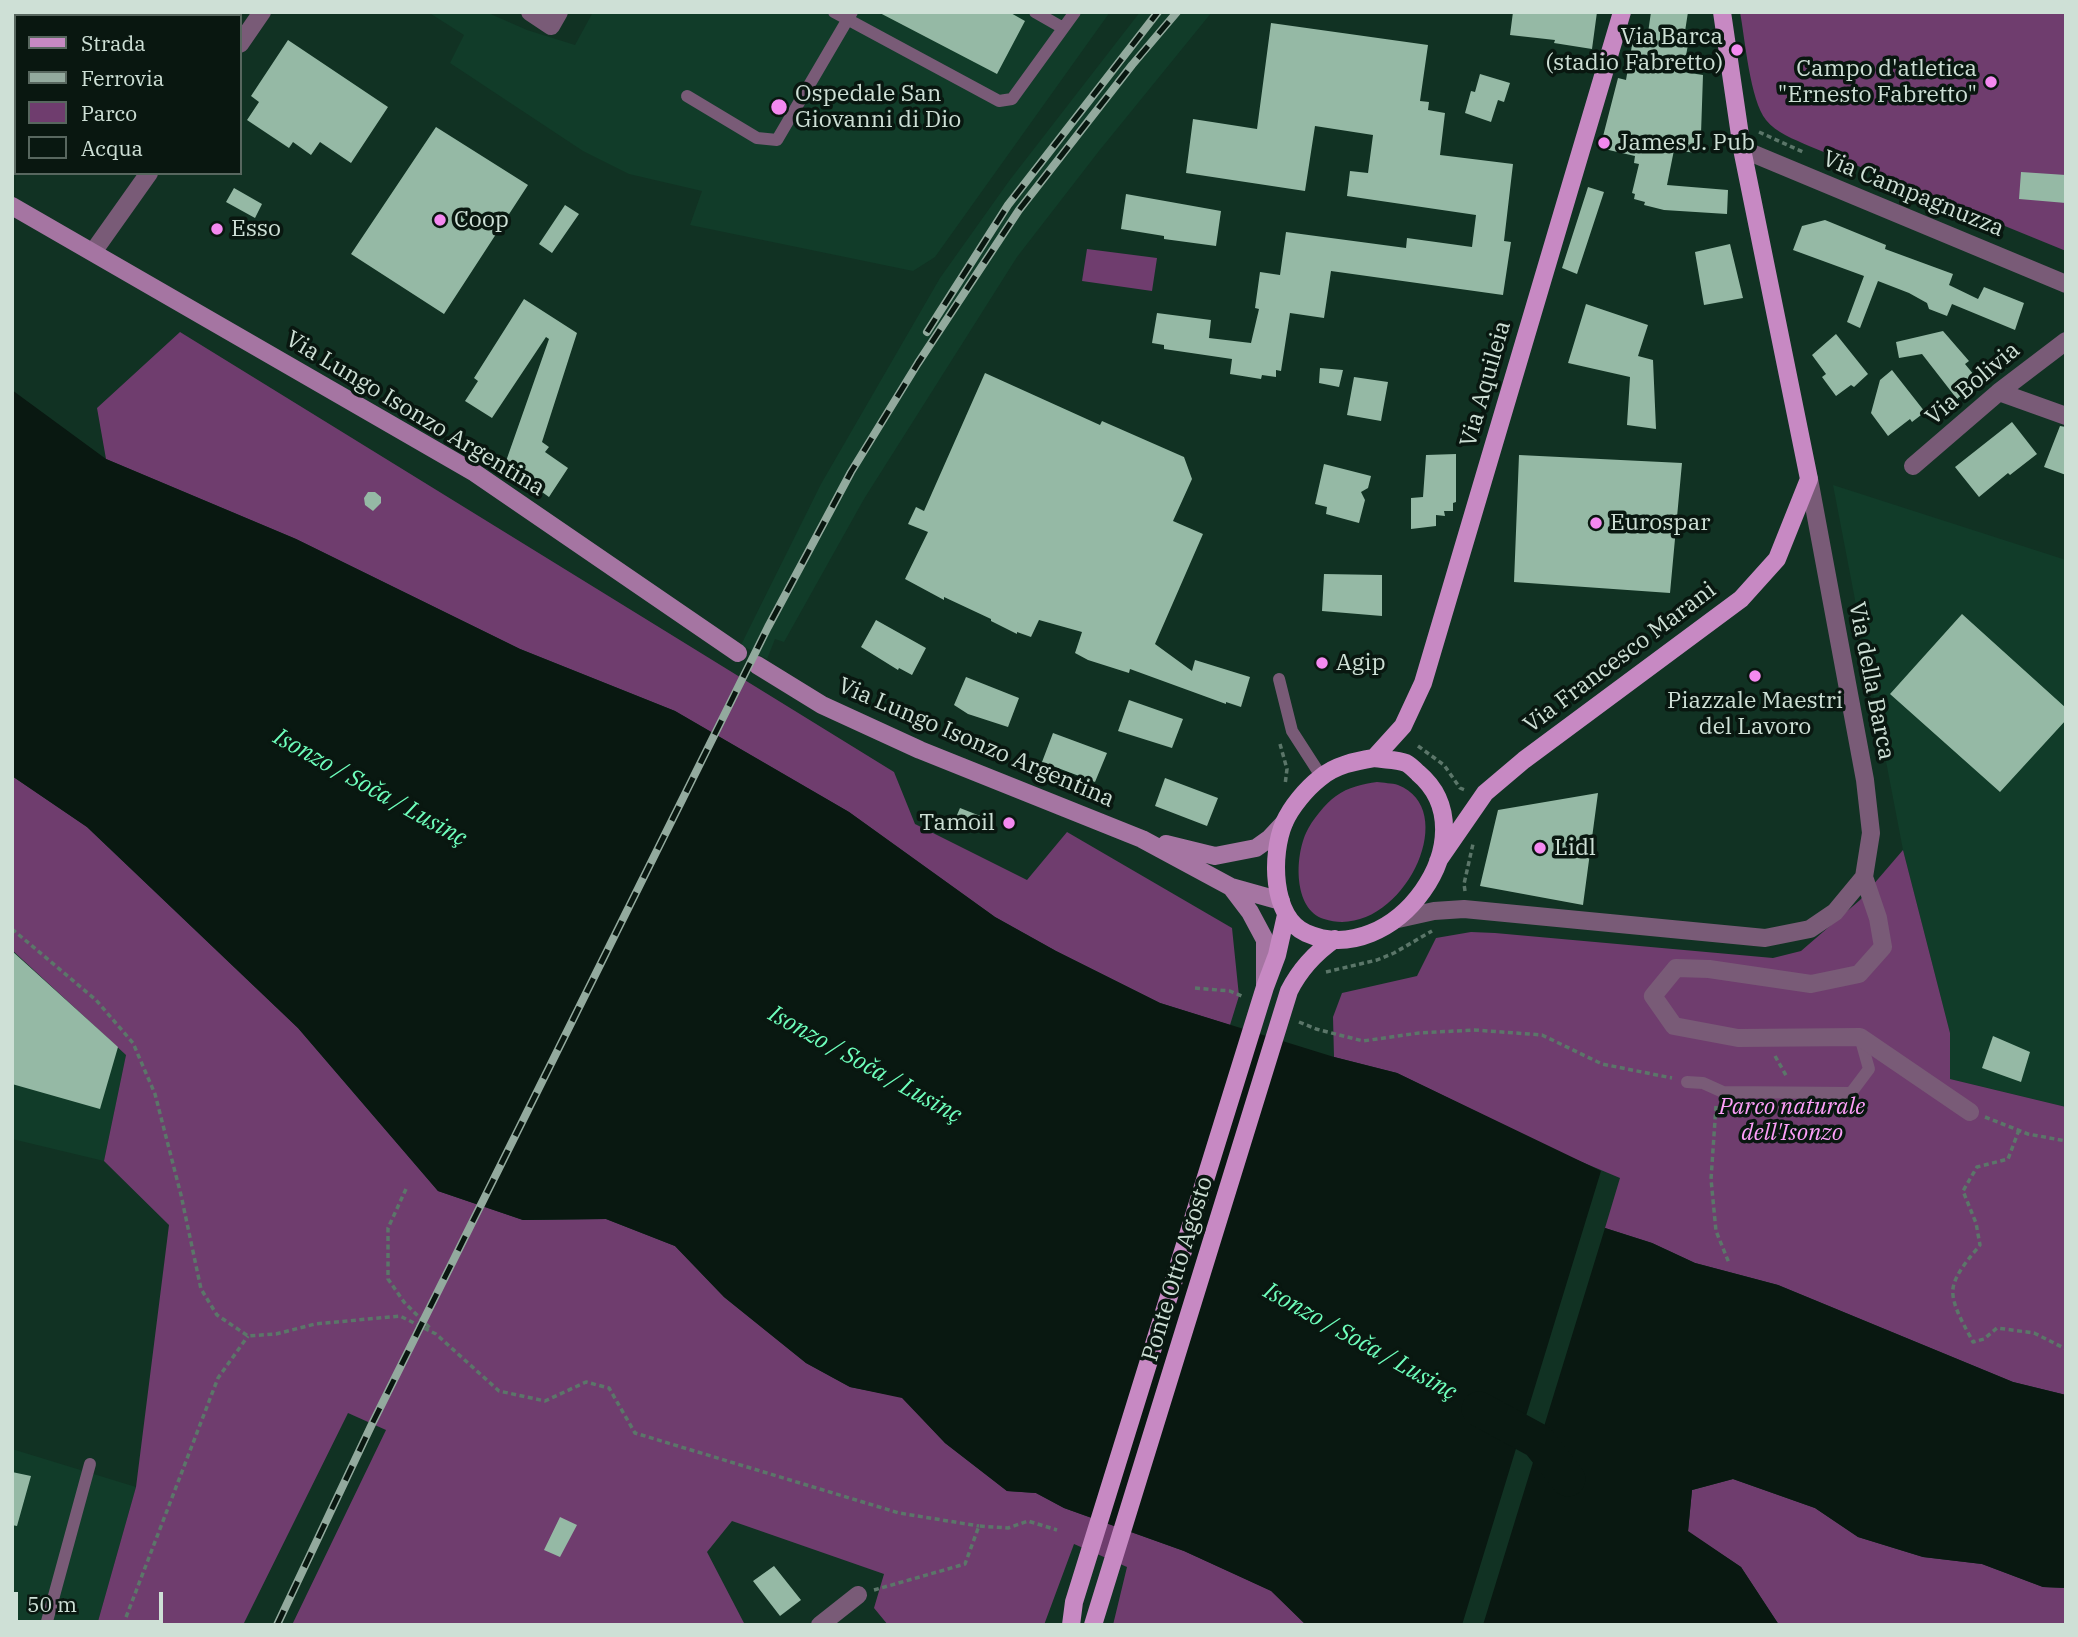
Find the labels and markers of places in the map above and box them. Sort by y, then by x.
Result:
place label: Via Barca (stadio Fabretto) [1546,23,1723,77]
marker: Via Barca (stadio Fabretto) [1729,42,1745,58]
place label: Campo d'atletica "Ernesto Fabretto" [1778,55,1977,109]
marker: Campo d'atletica "Ernesto Fabretto" [1983,74,1999,90]
place label: Ospedale San Giovanni di Dio [795,80,961,134]
marker: Ospedale San Giovanni di Dio [769,97,789,117]
place label: James J. Pub [1618,129,1755,157]
marker: James J. Pub [1596,135,1612,151]
place label: Coop [454,206,509,234]
marker: Coop [432,212,448,228]
place label: Esso [231,215,281,243]
marker: Esso [209,221,225,237]
place label: Eurospar [1610,509,1710,537]
marker: Eurospar [1588,515,1604,531]
place label: Agip [1336,649,1386,677]
marker: Agip [1314,655,1330,671]
marker: Piazzale Maestri del Lavoro [1747,668,1763,684]
place label: Piazzale Maestri del Lavoro [1667,687,1843,741]
place label: Tamoil [919,809,995,837]
marker: Tamoil [1001,815,1017,831]
place label: Lidl [1554,834,1596,862]
marker: Lidl [1532,840,1548,856]

